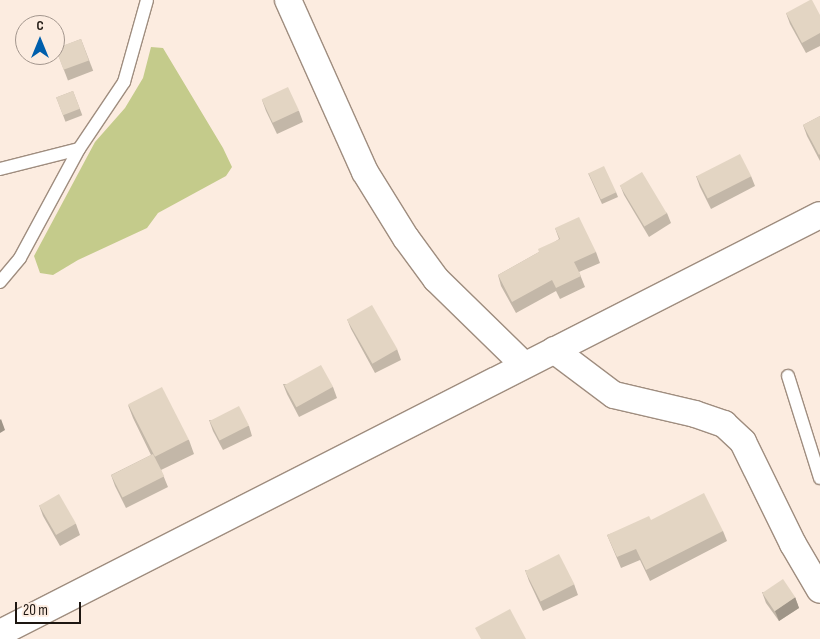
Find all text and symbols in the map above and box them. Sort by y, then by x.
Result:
north arrow [15,15,65,65]
text: С [36,17,44,34]
scale bar [18,592,84,624]
text: 20 m [23,601,48,620]

